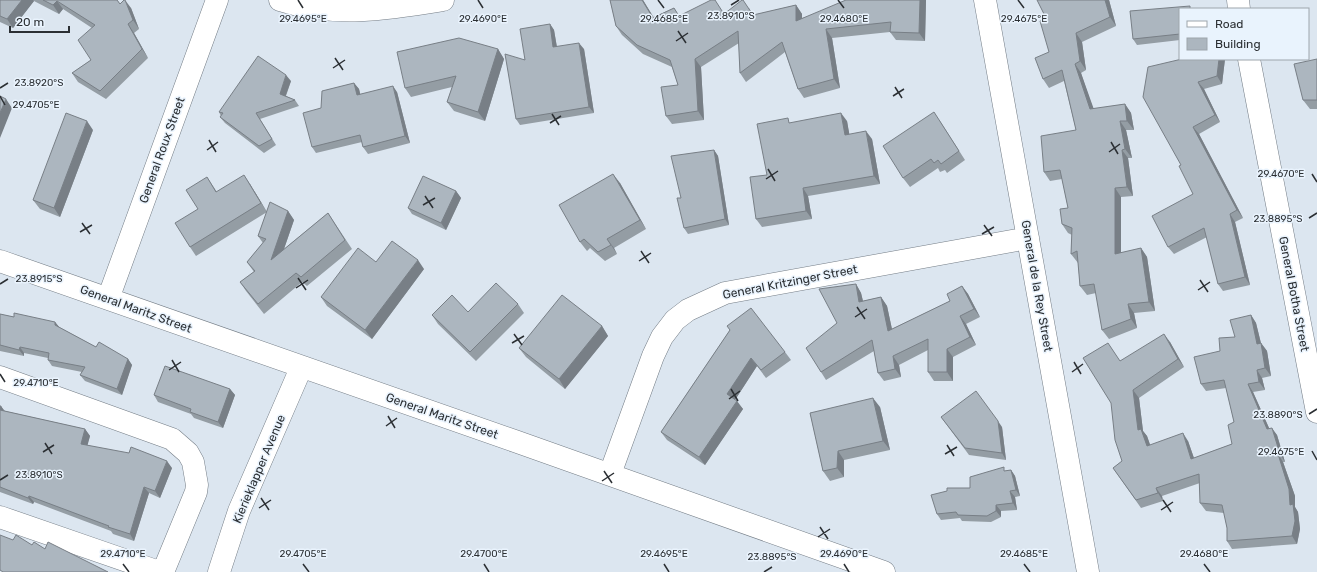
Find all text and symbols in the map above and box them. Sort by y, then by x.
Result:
scale bar [10,8,69,34]
legend [1179,8,1309,60]
text: 23.8910°S [707,10,755,22]
text: 29.4695°E [279,13,327,25]
text: 29.4690°E [459,13,507,25]
text: 29.4685°E [640,13,688,25]
text: 29.4680°E [820,13,868,25]
text: 29.4675°E [1001,13,1047,25]
text: 20 m [16,15,44,29]
text: Road [1215,17,1243,31]
text: Building [1215,37,1261,51]
text: 23.8920°S [15,77,63,89]
street label: General Roux Street [136,95,188,205]
text: 29.4705°E [13,99,59,111]
text: 29.4670°E [1258,168,1304,180]
text: 23.8895°S [1254,213,1303,225]
street label: General de la Rey Street [1019,219,1056,353]
street label: General Botha Street [1276,235,1312,353]
street label: General Kritzinger Street [721,262,859,302]
text: 23.8915°S [16,273,62,285]
street label: General Maritz Street [78,282,194,336]
text: 29.4710°E [13,377,59,389]
street label: General Maritz Street [384,390,500,442]
text: 23.8890°S [1253,409,1303,421]
street label: Kierieklapper Avenue [230,412,288,525]
text: 29.4675°E [1258,446,1304,458]
text: 23.8910°S [15,469,63,481]
text: 29.4710°E [100,548,146,560]
text: 29.4705°E [280,548,326,560]
text: 29.4700°E [460,548,508,560]
text: 29.4695°E [640,548,688,560]
text: 29.4690°E [820,548,868,560]
text: 29.4685°E [1000,548,1048,560]
text: 29.4680°E [1180,548,1228,560]
text: 23.8895°S [748,551,797,563]

